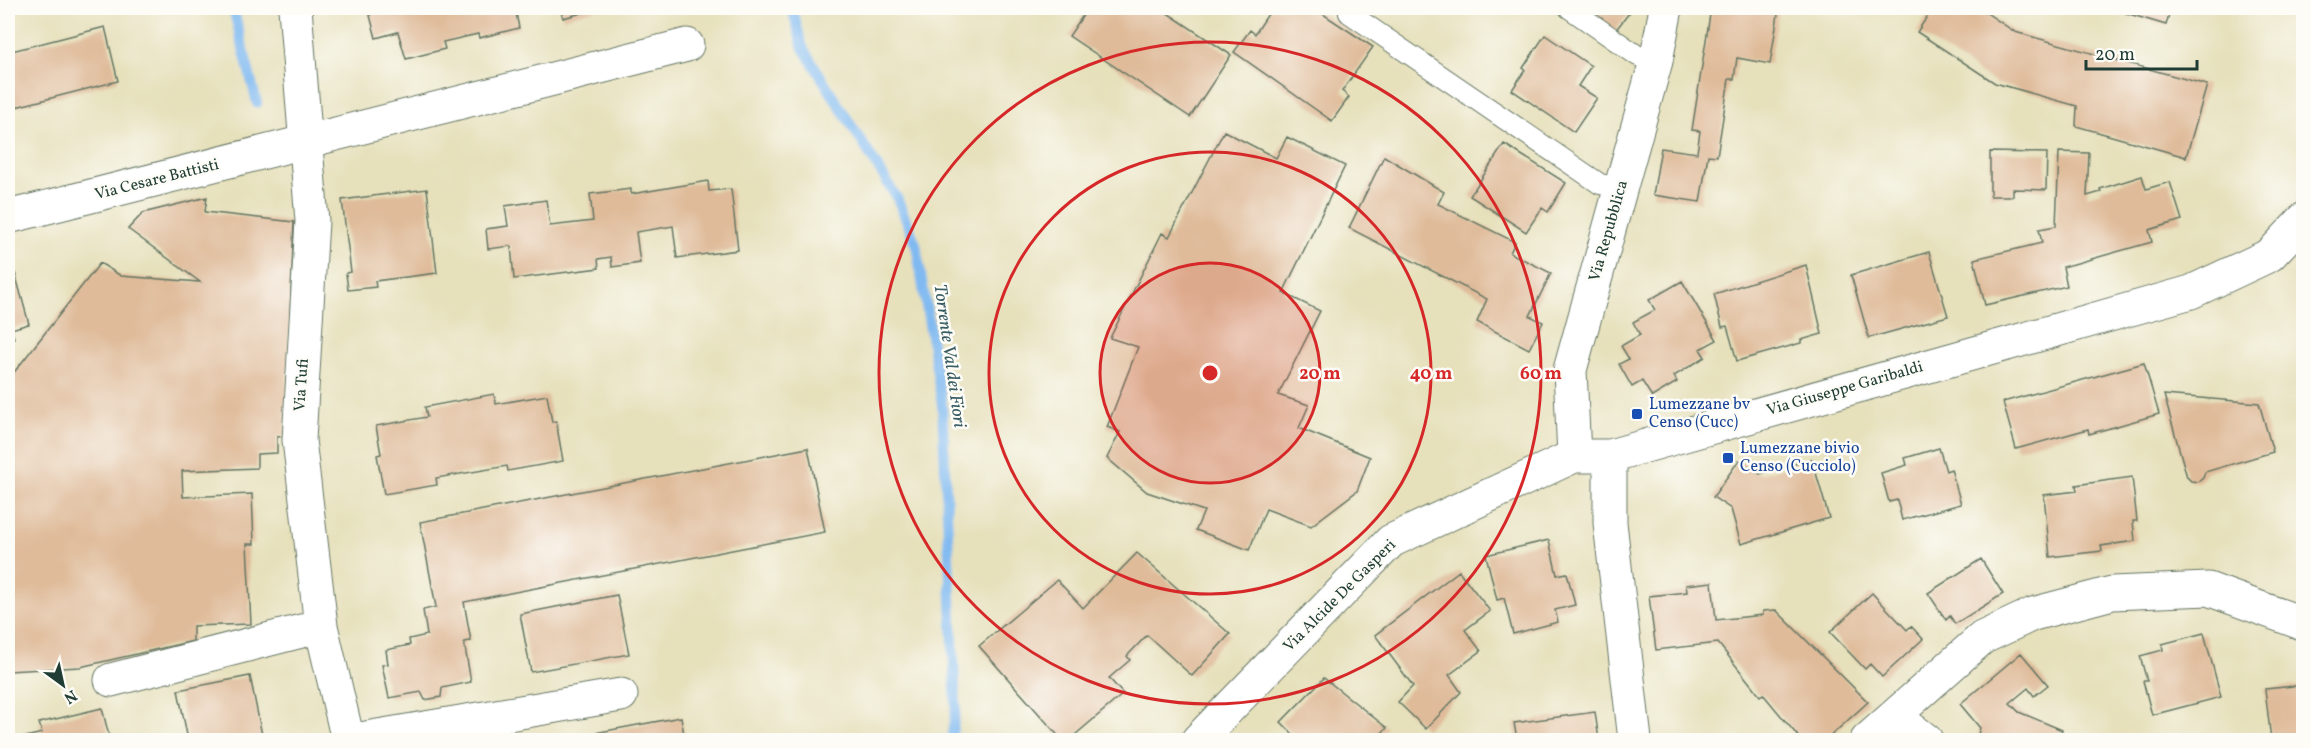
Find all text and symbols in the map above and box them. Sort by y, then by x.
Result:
scale bar [2086,33,2197,71]
text: 20 m [2095,43,2135,68]
street label: Via Cesare Battisti [93,154,222,206]
street label: Via Repubblica [1584,178,1634,284]
water label: Torrente Val dei Fiori [927,283,972,430]
street label: Via Giuseppe Garibaldi [1764,356,1926,422]
street label: Via Tufi [289,358,315,412]
text: 20 m [1299,362,1341,387]
text: 40 m [1410,362,1452,387]
text: 60 m [1520,362,1562,387]
centre of rings [1200,363,1220,383]
place label: Lumezzane bv Censo (Cucc) [1649,394,1751,434]
marker: Lumezzane bv Censo (Cucc) [1630,407,1644,421]
place label: Lumezzane bivio Censo (Cucciolo) [1740,438,1859,478]
marker: Lumezzane bivio Censo (Cucciolo) [1721,451,1735,465]
street label: Via Alcide De Gasperi [1279,535,1401,657]
north arrow [33,655,93,715]
text: N [59,684,81,708]

